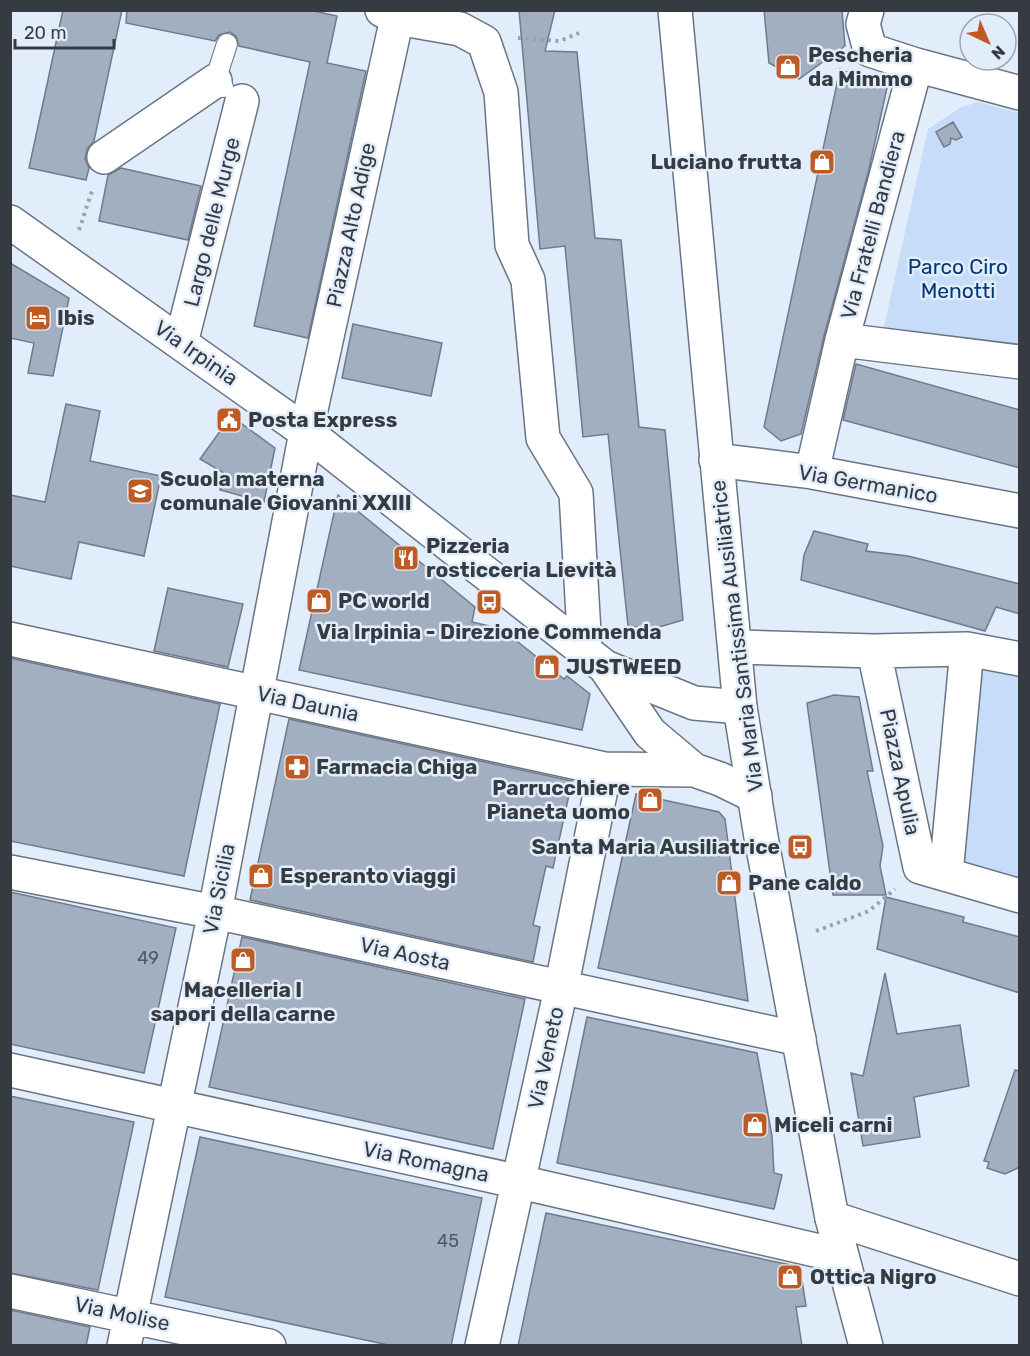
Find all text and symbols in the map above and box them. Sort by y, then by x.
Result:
scale bar [15,12,114,50]
north arrow [958,12,1018,72]
text: 20 m [24,22,66,44]
place label: Pescheria da Mimmo [808,42,913,91]
text: N [987,42,1009,63]
shop icon: Pescheria da Mimmo [773,52,803,82]
street label: Via Fratelli Bandiera [835,128,910,322]
street label: Largo delle Murge [178,135,245,309]
street label: Piazza Alto Adige [321,140,380,309]
shop icon: Luciano frutta [807,147,837,177]
place label: Luciano frutta [651,149,802,174]
park label: Parco Ciro Menotti [908,254,1008,303]
hotel icon: Ibis [23,303,53,333]
place label: Ibis [57,305,95,330]
street label: Via Irpinia [150,315,243,390]
public building icon: Posta Express [214,405,244,435]
place label: Posta Express [248,407,397,432]
street label: Via Germanico [796,459,940,508]
place label: Scuola materna comunale Giovanni XXIII [160,466,412,515]
school or university icon: Scuola materna comunale Giovanni XXIII [125,476,155,506]
street label: Via Maria Santissima Ausiliatrice [705,479,768,793]
place label: Pizzeria rosticceria Lievità [426,533,617,582]
restaurant icon: Pizzeria rosticceria Lievità [391,543,421,573]
shop icon: PC world [304,586,334,616]
bus stop icon: Via Irpinia - Direzione Commenda [474,587,504,617]
place label: PC world [338,588,430,613]
place label: Via Irpinia - Direzione Commenda [316,619,662,644]
shop icon: JUSTWEED [532,652,562,682]
place label: JUSTWEED [566,654,682,679]
street label: Via Daunia [255,681,361,727]
street label: Piazza Apulia [875,706,926,837]
pharmacy icon: Farmacia Chiga [282,752,312,782]
place label: Farmacia Chiga [316,754,477,779]
place label: Parrucchiere Pianeta uomo [486,775,630,824]
shop icon: Parrucchiere Pianeta uomo [635,785,665,815]
bus stop icon: Santa Maria Ausiliatrice [785,832,815,862]
place label: Santa Maria Ausiliatrice [531,834,780,859]
street label: Via Sicilia [197,841,240,936]
shop icon: Esperanto viaggi [246,861,276,891]
place label: Esperanto viaggi [280,863,456,888]
shop icon: Pane caldo [714,868,744,898]
place label: Pane caldo [748,870,862,895]
street label: Via Aosta [358,932,452,975]
shop icon: Macelleria I sapori della carne [228,945,258,975]
house number: 49 [137,947,159,969]
place label: Macelleria I sapori della carne [151,977,336,1026]
street label: Via Veneto [522,1004,569,1111]
shop icon: Miceli carni [740,1110,770,1140]
place label: Miceli carni [774,1112,893,1137]
street label: Via Romagna [361,1136,491,1187]
house number: 45 [437,1230,459,1252]
shop icon: Ottica Nigro [775,1262,805,1292]
place label: Ottica Nigro [810,1264,937,1289]
street label: Via Molise [72,1291,172,1336]

